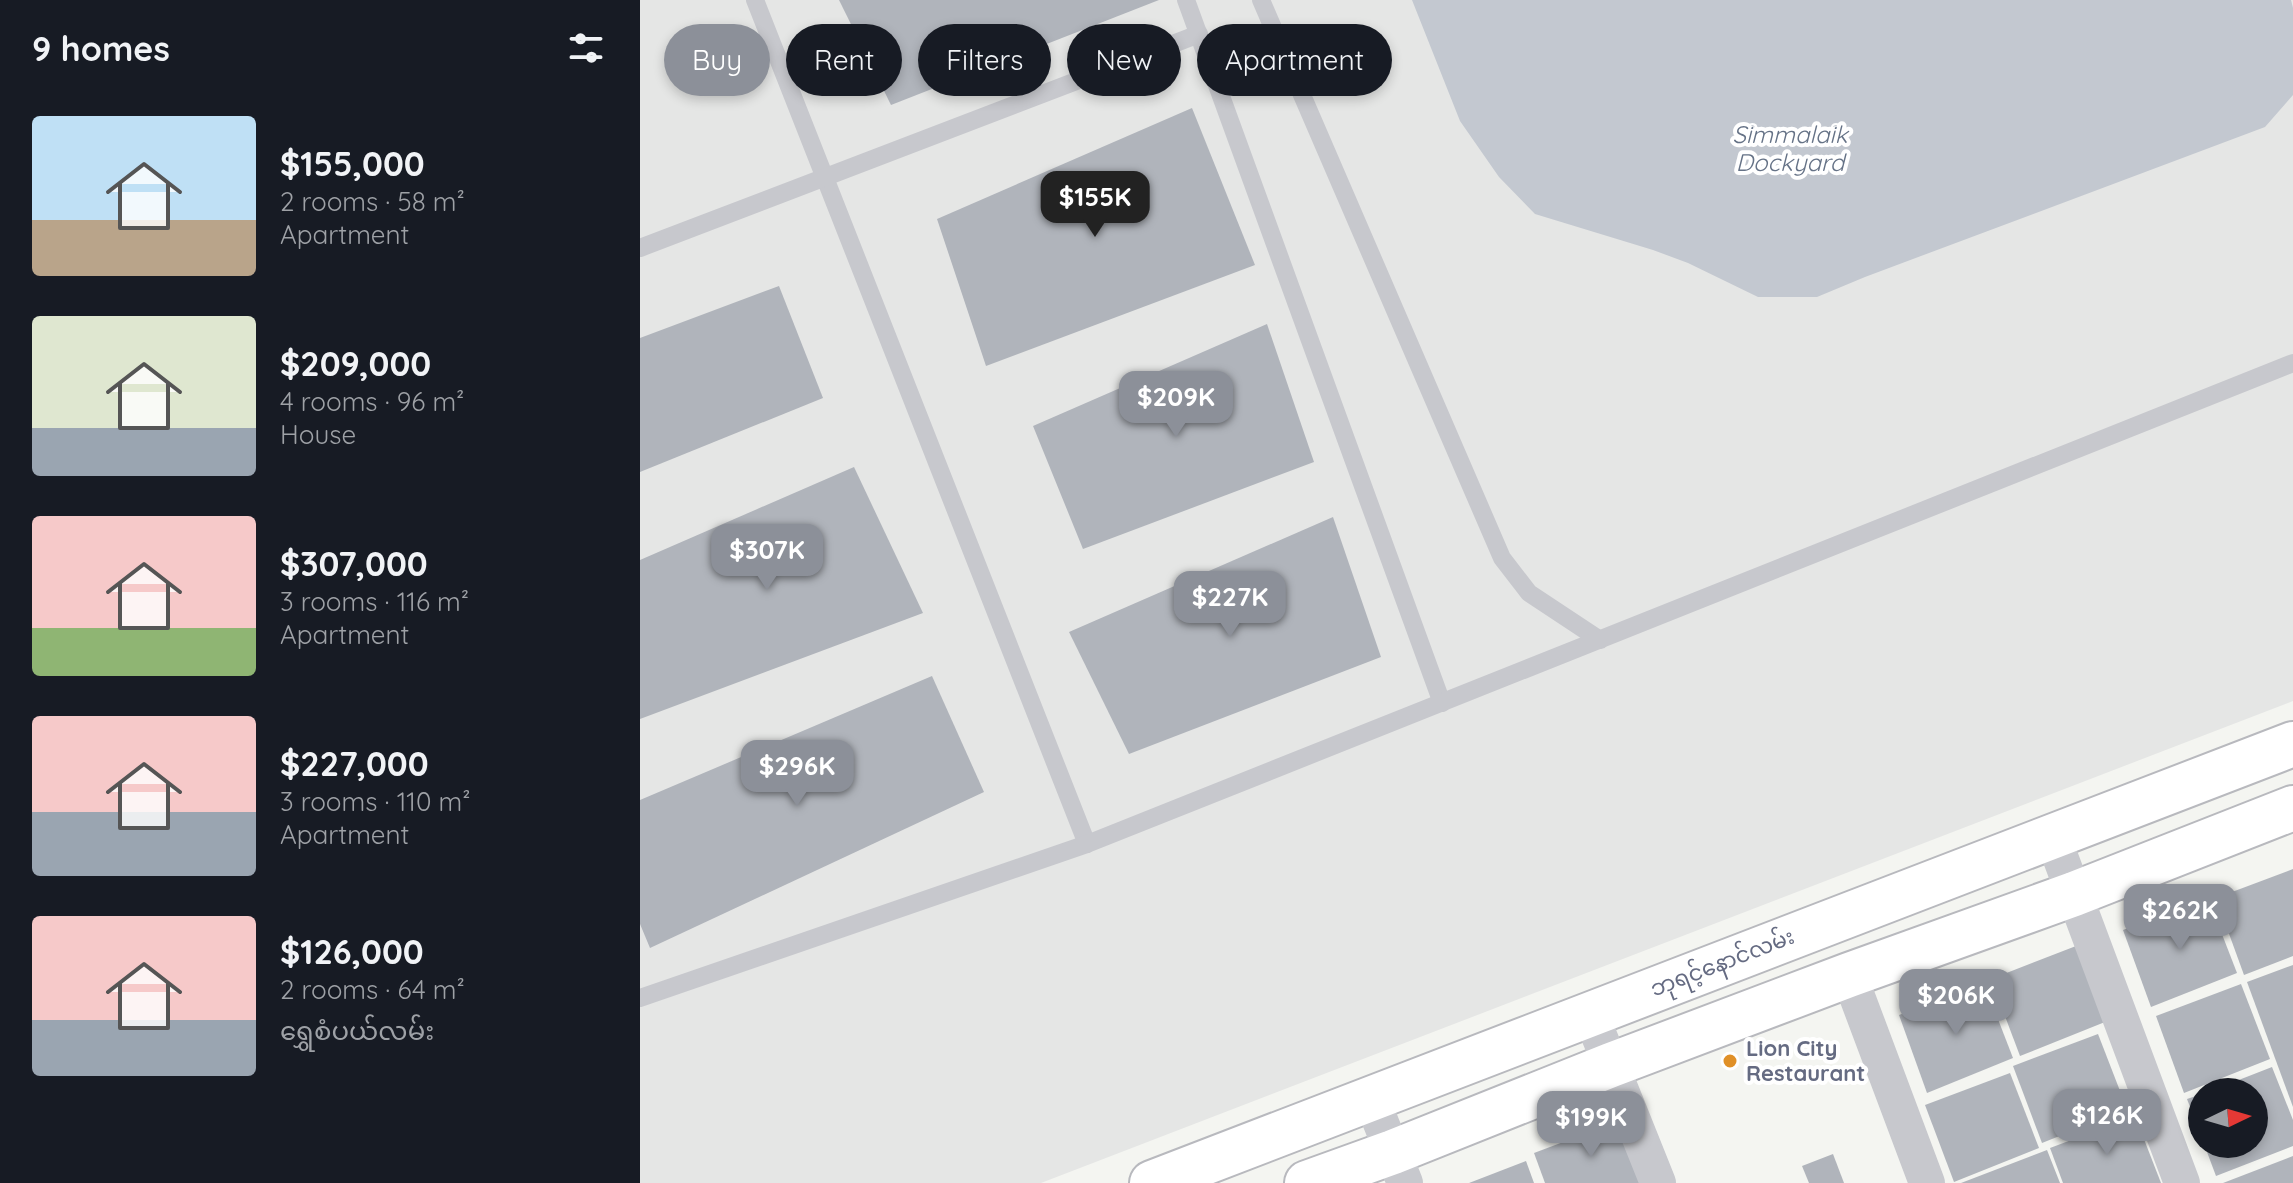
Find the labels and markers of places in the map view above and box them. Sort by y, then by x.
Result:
pin: $155K [1039,171,1151,239]
pin: $209K [1120,371,1232,439]
pin: $307K [711,524,823,592]
pin: $227K [1174,571,1286,639]
pin: $296K [741,740,853,808]
pin: $262K [2124,884,2236,952]
pin: $206K [1900,969,2012,1037]
place label: Lion City Restaurant [1746,1034,1865,1087]
marker: Lion City Restaurant [1721,1052,1739,1070]
pin: $126K [2051,1089,2163,1157]
pin: $199K [1535,1091,1647,1159]

